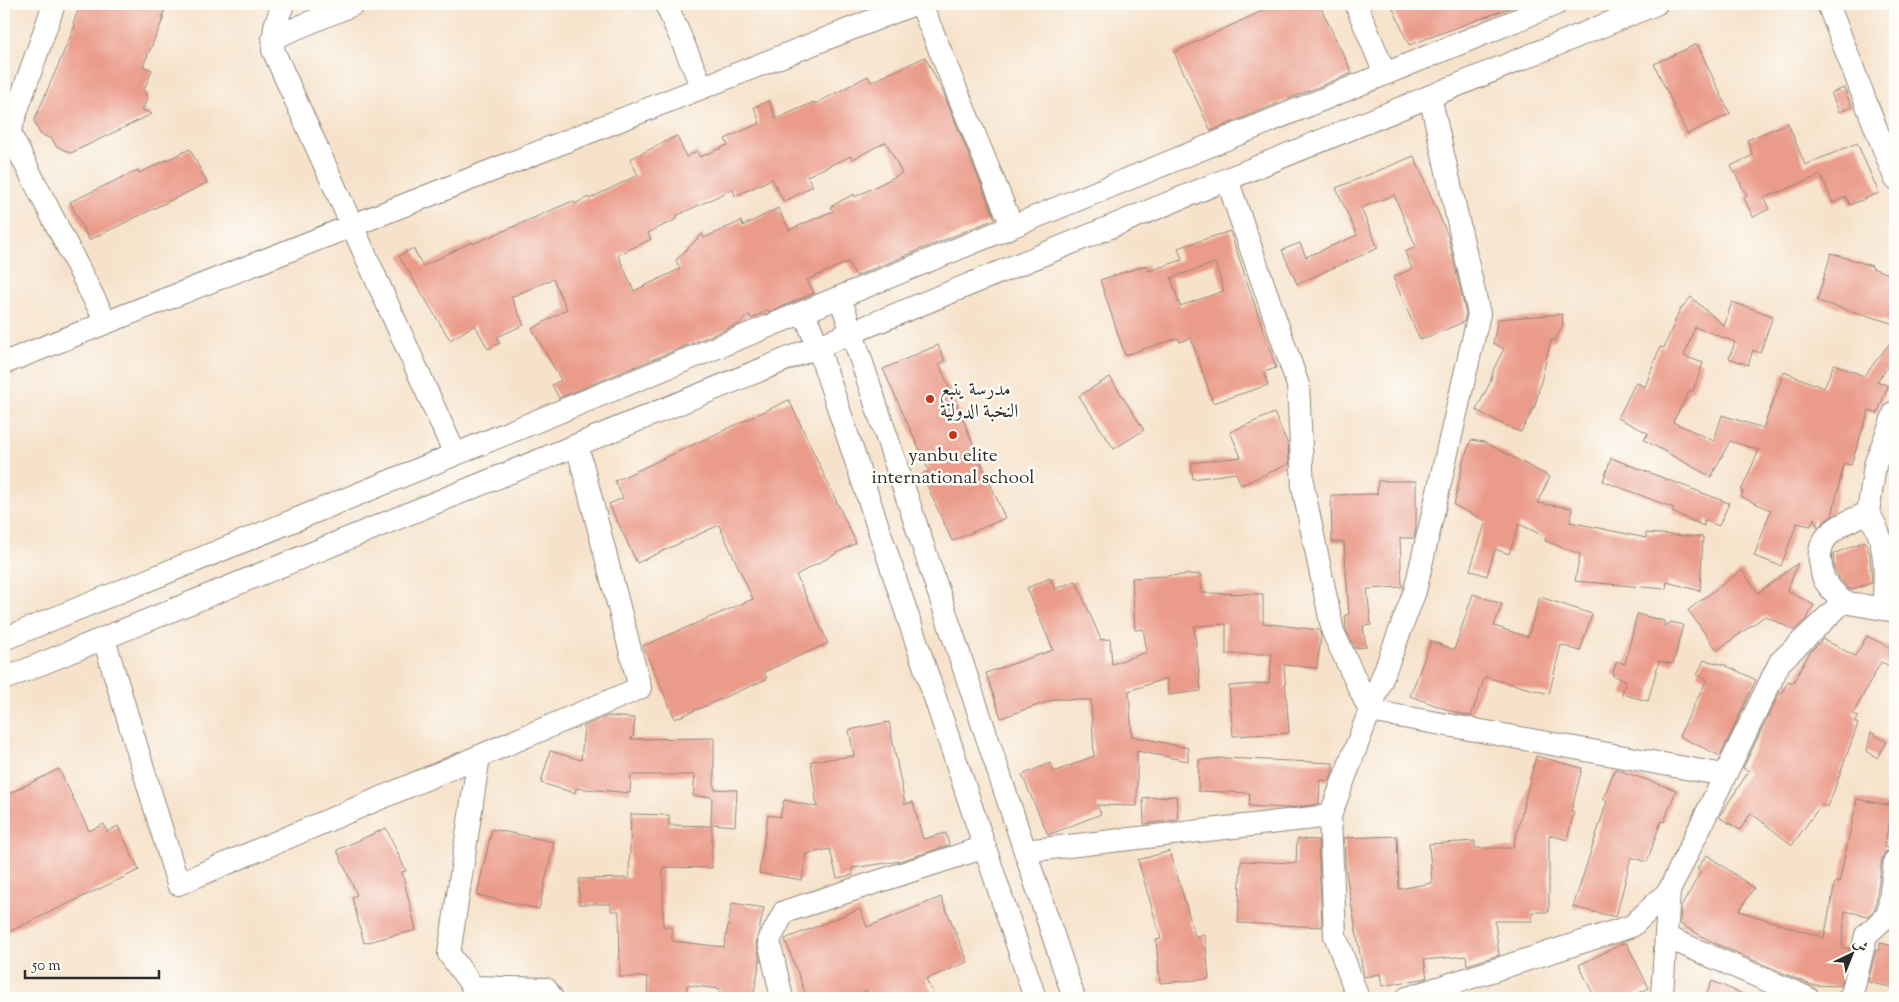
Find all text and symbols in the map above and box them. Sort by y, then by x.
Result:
place label: مدرسة ينبع النخبة الدولية [940,377,1018,426]
marker: مدرسة ينبع النخبة الدولية [924,393,936,405]
marker: yanbu elite international school [947,429,959,441]
place label: yanbu elite international school [871,443,1035,492]
north arrow [1826,930,1876,980]
text: ش [1848,934,1871,958]
scale bar [25,947,159,979]
text: 50 m [31,956,61,977]

